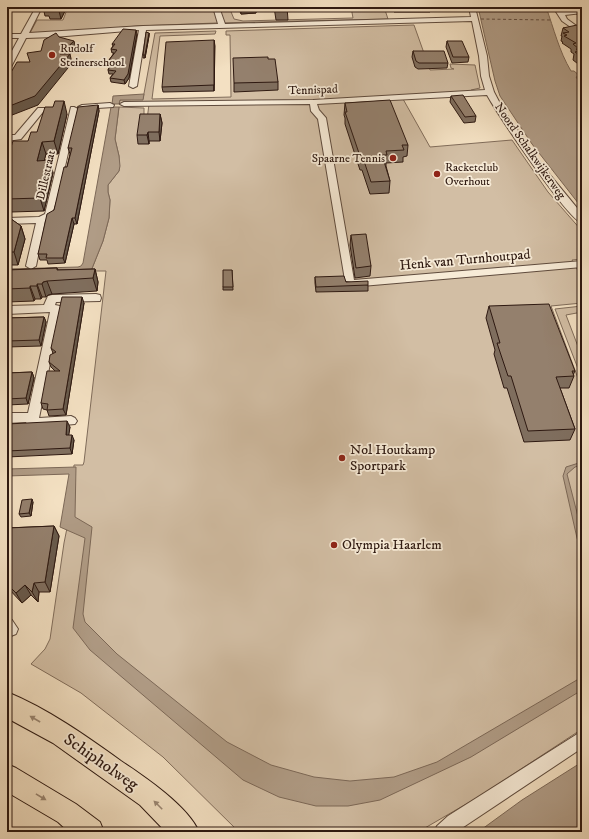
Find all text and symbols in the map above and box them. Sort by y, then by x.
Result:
place label: Rudolf Steinerschool [60,41,125,70]
marker: Rudolf Steinerschool [47,50,57,60]
street label: Tennispad [288,82,338,98]
street label: Noord Schalkwijkerweg [491,100,569,202]
street label: Dillestraat [33,149,59,201]
place label: Spaarne Tennis [312,151,385,166]
marker: Spaarne Tennis [388,153,398,163]
place label: Racketclub Overhout [445,160,498,189]
marker: Racketclub Overhout [432,169,442,179]
street label: Henk van Turnhoutpad [399,245,531,275]
place label: Nol Houtkamp Sportpark [350,441,435,475]
marker: Nol Houtkamp Sportpark [337,453,347,463]
place label: Olympia Haarlem [342,536,442,554]
marker: Olympia Haarlem [329,540,339,550]
one-way arrow [29,715,41,722]
street label: Schipholweg [59,728,143,796]
one-way arrow [35,793,47,800]
one-way arrow [153,800,163,809]

